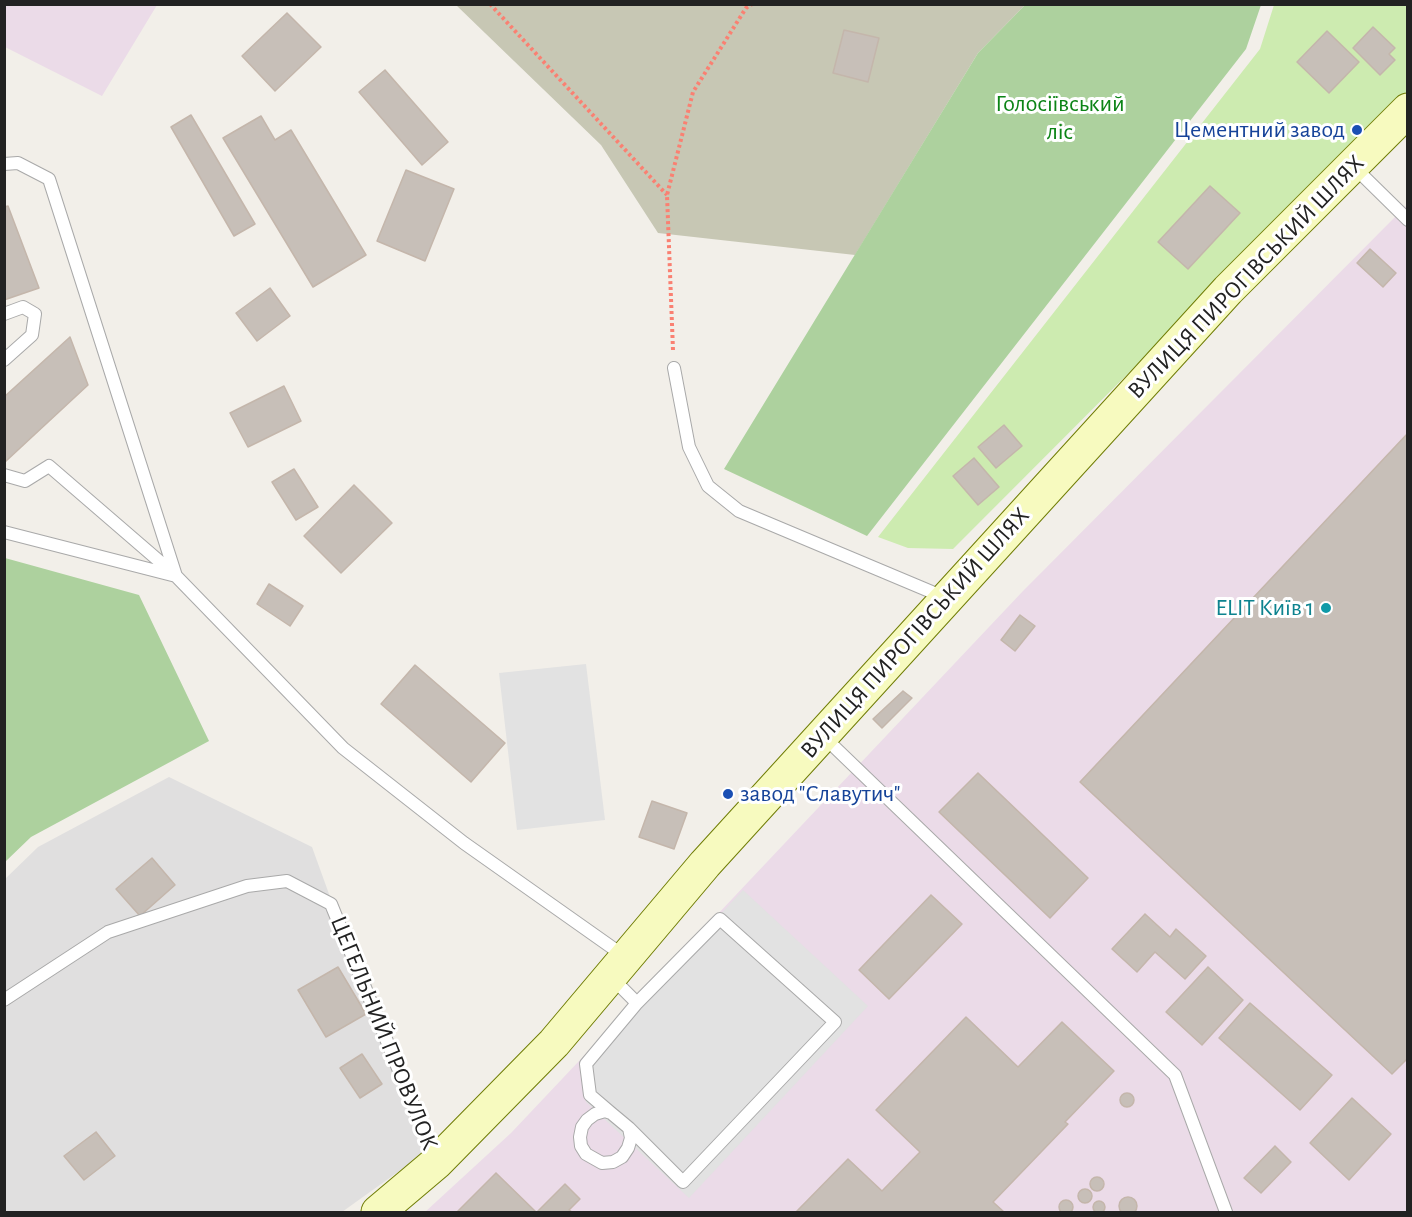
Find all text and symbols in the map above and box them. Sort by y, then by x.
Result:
park label: Голосіївський ліс [995,90,1125,146]
place label: Цементний завод [1174,116,1345,144]
marker: Цементний завод [1350,123,1364,137]
street label: ВУЛИЦЯ ПИРОГІВСЬКИЙ ШЛЯХ [1122,149,1370,405]
street label: ВУЛИЦЯ ПИРОГІВСЬКИЙ ШЛЯХ [794,501,1036,765]
place label: ELIT Київ 1 [1216,594,1314,622]
marker: ELIT Київ 1 [1319,601,1333,615]
place label: завод "Славутич" [740,780,901,808]
marker: завод "Славутич" [721,787,735,801]
street label: ЦЕГЕЛЬНИЙ ПРОВУЛОК [324,912,444,1154]

